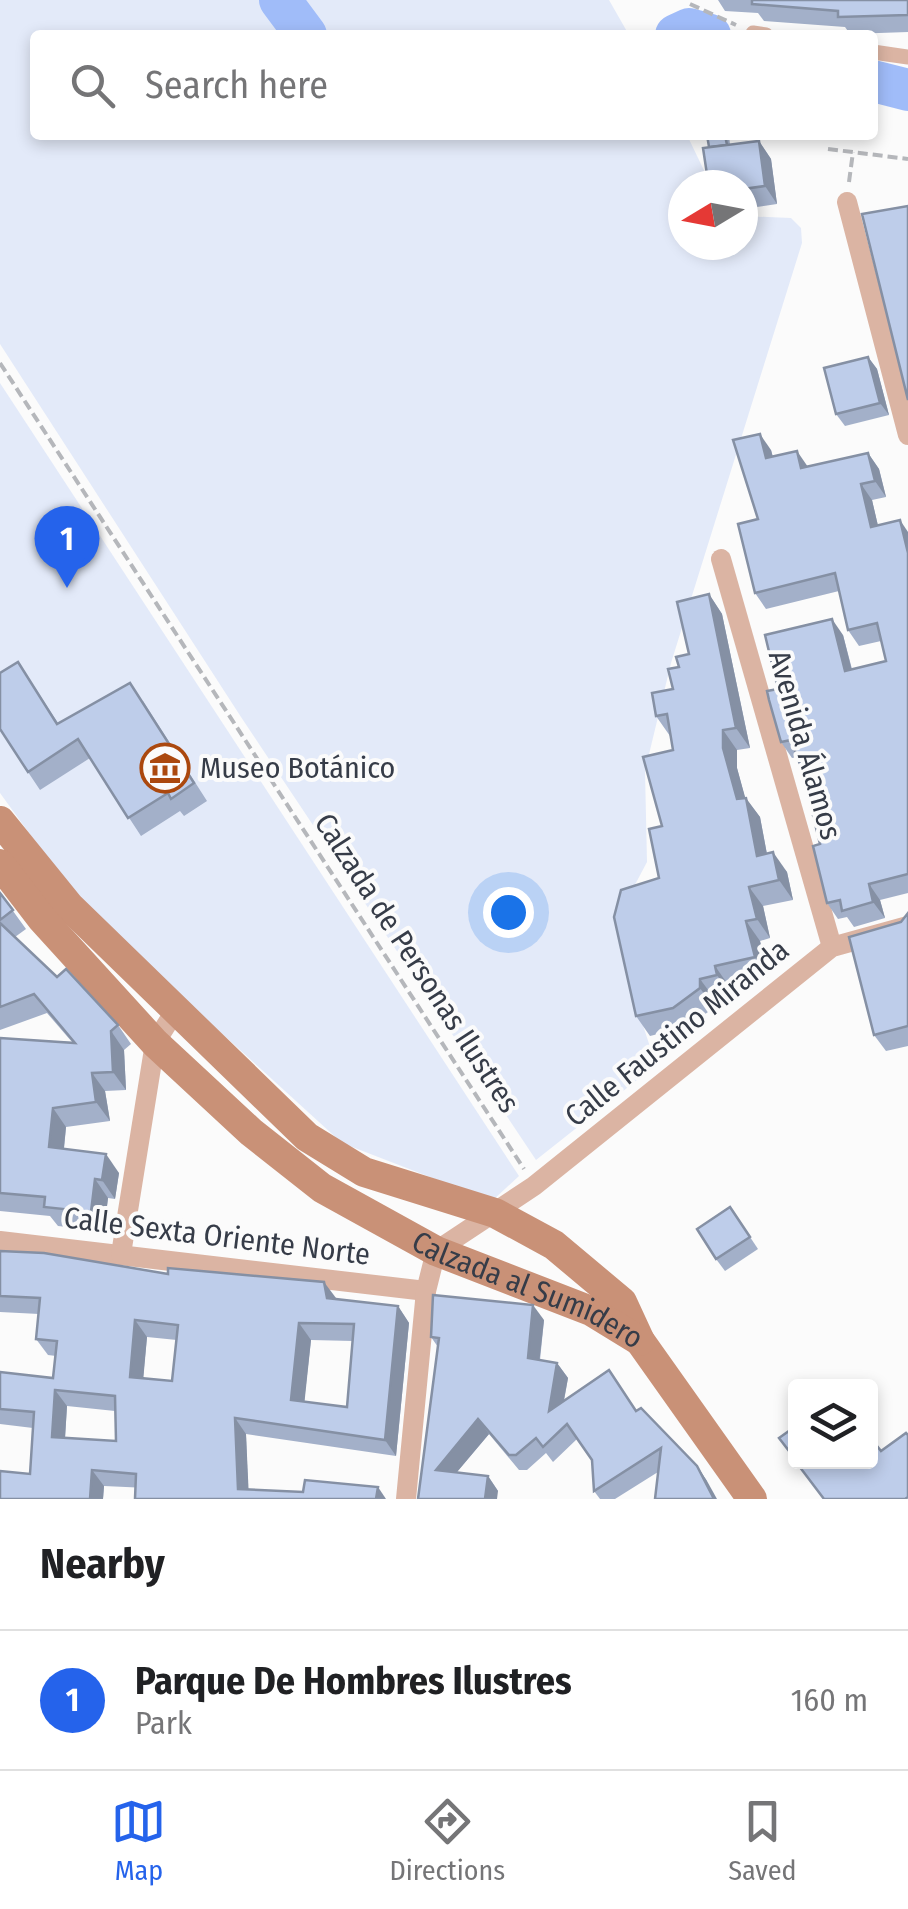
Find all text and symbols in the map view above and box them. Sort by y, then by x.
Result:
search box [30,30,878,140]
icon: search [65,58,120,113]
text: Search here [145,62,328,108]
north arrow [668,170,758,260]
pin: 1 [34,506,100,588]
street label: Avenida Álamos [761,646,849,844]
museum icon: Museo Botánico [139,742,191,794]
place label: Museo Botánico [200,750,395,786]
street label: Calzada de Personas Ilustres [307,807,527,1119]
your location [483,887,534,938]
street label: Calle Faustino Miranda [558,932,796,1134]
street label: Calle Sexta Oriente Norte [62,1199,372,1273]
street label: Calzada al Sumidero [406,1223,649,1356]
map controls [788,1379,878,1469]
button: layers [788,1379,878,1469]
text: Nearby [40,1539,165,1589]
text: Parque De Hombres Ilustres [135,1658,572,1704]
text: 1 [66,1681,79,1719]
text: 160 m [791,1681,868,1719]
text: Park [135,1704,192,1742]
tab: Map [111,1794,166,1887]
tab: Directions [389,1794,505,1887]
tab: Saved [728,1794,797,1887]

